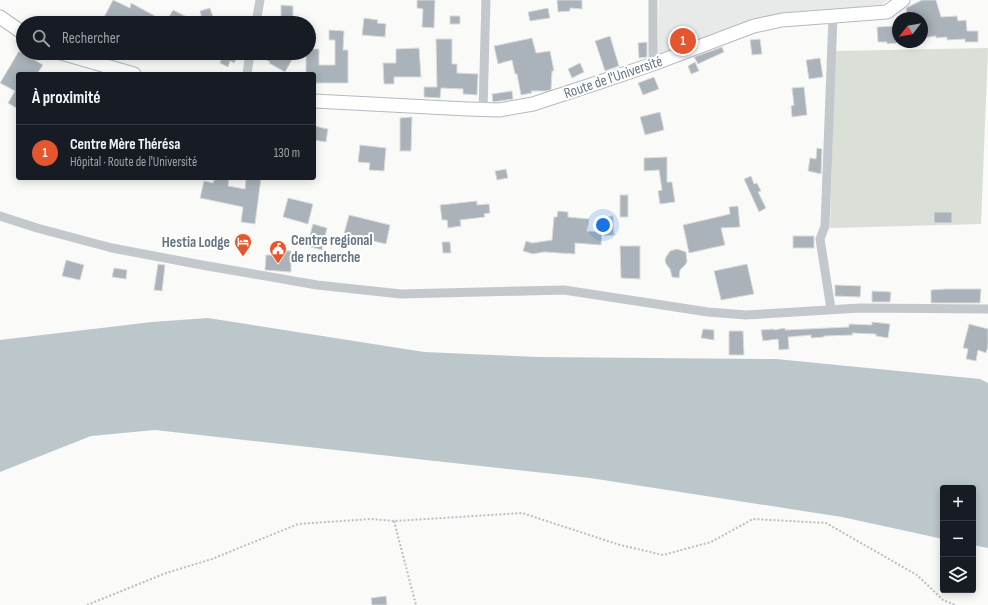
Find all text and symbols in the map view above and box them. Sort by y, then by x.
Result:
north arrow [892,12,928,48]
search box [16,16,316,60]
pin: 1 [670,26,696,56]
icon: search [30,27,52,49]
text: Rechercher [62,29,120,48]
street label: Route de l'Université [561,52,665,103]
text: À proximité [32,88,100,108]
text: Centre Mère Thérésa [70,135,180,154]
text: 1 [42,145,48,161]
text: 130 m [274,145,300,161]
text: Hôpital · Route de l'Université [70,154,197,170]
your location [593,215,613,235]
place label: Centre regional de recherche [291,231,373,267]
hotel icon: Hestia Lodge [233,232,253,257]
place label: Hestia Lodge [162,233,230,252]
public building icon: Centre regional de recherche [268,239,288,264]
map controls [940,485,976,593]
button: + [940,485,976,521]
button: − [940,521,976,557]
button: layers [940,557,976,593]

